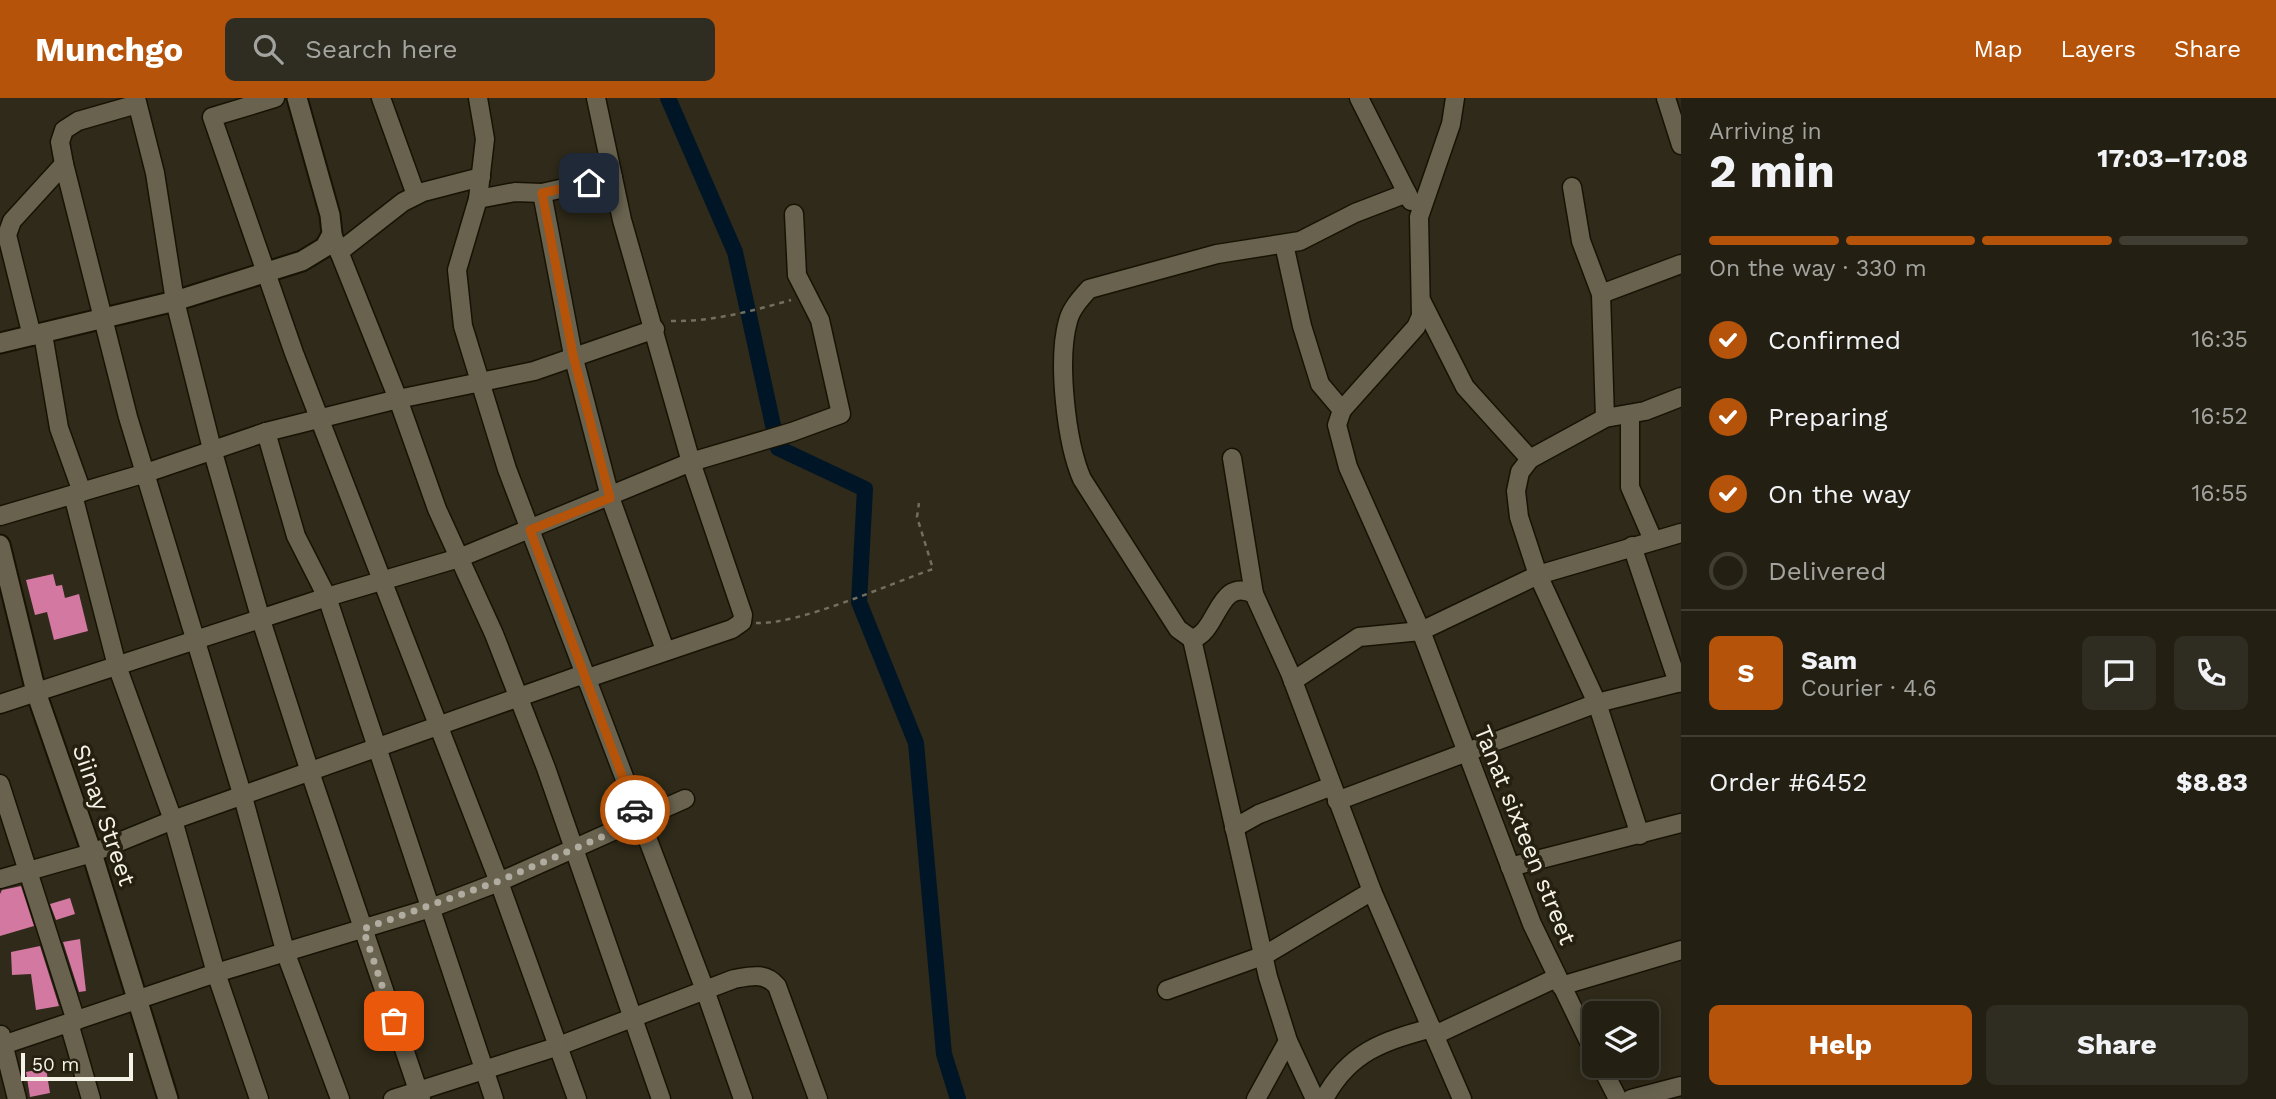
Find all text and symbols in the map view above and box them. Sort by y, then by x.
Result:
search box [225,18,715,81]
text: Munchgo [35,30,183,69]
icon: search [249,30,287,68]
text: Search here [305,34,458,64]
text: Map [1974,35,2022,63]
text: Layers [2060,35,2136,63]
text: Share [2174,35,2241,63]
text: Arriving in [1709,118,1822,145]
text: 17:03–17:08 [2097,143,2248,173]
text: 2 min [1709,144,1835,198]
pin [559,153,619,213]
icon: home [570,164,608,202]
text: On the way · 330 m [1709,255,1927,282]
icon: check [1709,321,1747,359]
text: Confirmed [1768,325,1901,355]
text: 16:35 [2191,326,2248,353]
icon: check [1709,398,1747,436]
text: Preparing [1768,402,1888,432]
text: 16:52 [2191,403,2248,430]
icon: check [1709,475,1747,513]
text: On the way [1768,479,1911,509]
text: 16:55 [2191,480,2248,507]
text: Delivered [1768,556,1887,586]
button: chat [2082,636,2156,710]
button: phone [2174,636,2248,710]
text: Sam [1801,645,1857,675]
text: S [1738,658,1754,688]
text: Courier · 4.6 [1801,675,1937,702]
street label: Tanat sixteen street [1468,721,1582,949]
street label: Siinay Street [67,740,141,890]
text: Order #6452 [1709,767,1867,797]
text: $8.83 [2176,767,2248,797]
courier [600,775,670,845]
icon: car [616,791,654,829]
pin [364,991,424,1051]
map controls [1582,1001,1659,1078]
button: layers [1582,1001,1659,1078]
icon: bag [375,1002,413,1040]
button: Help [1709,1005,1972,1085]
button: Share [1986,1005,2248,1085]
scale bar [21,1050,133,1082]
text: 50 m [32,1053,79,1076]

